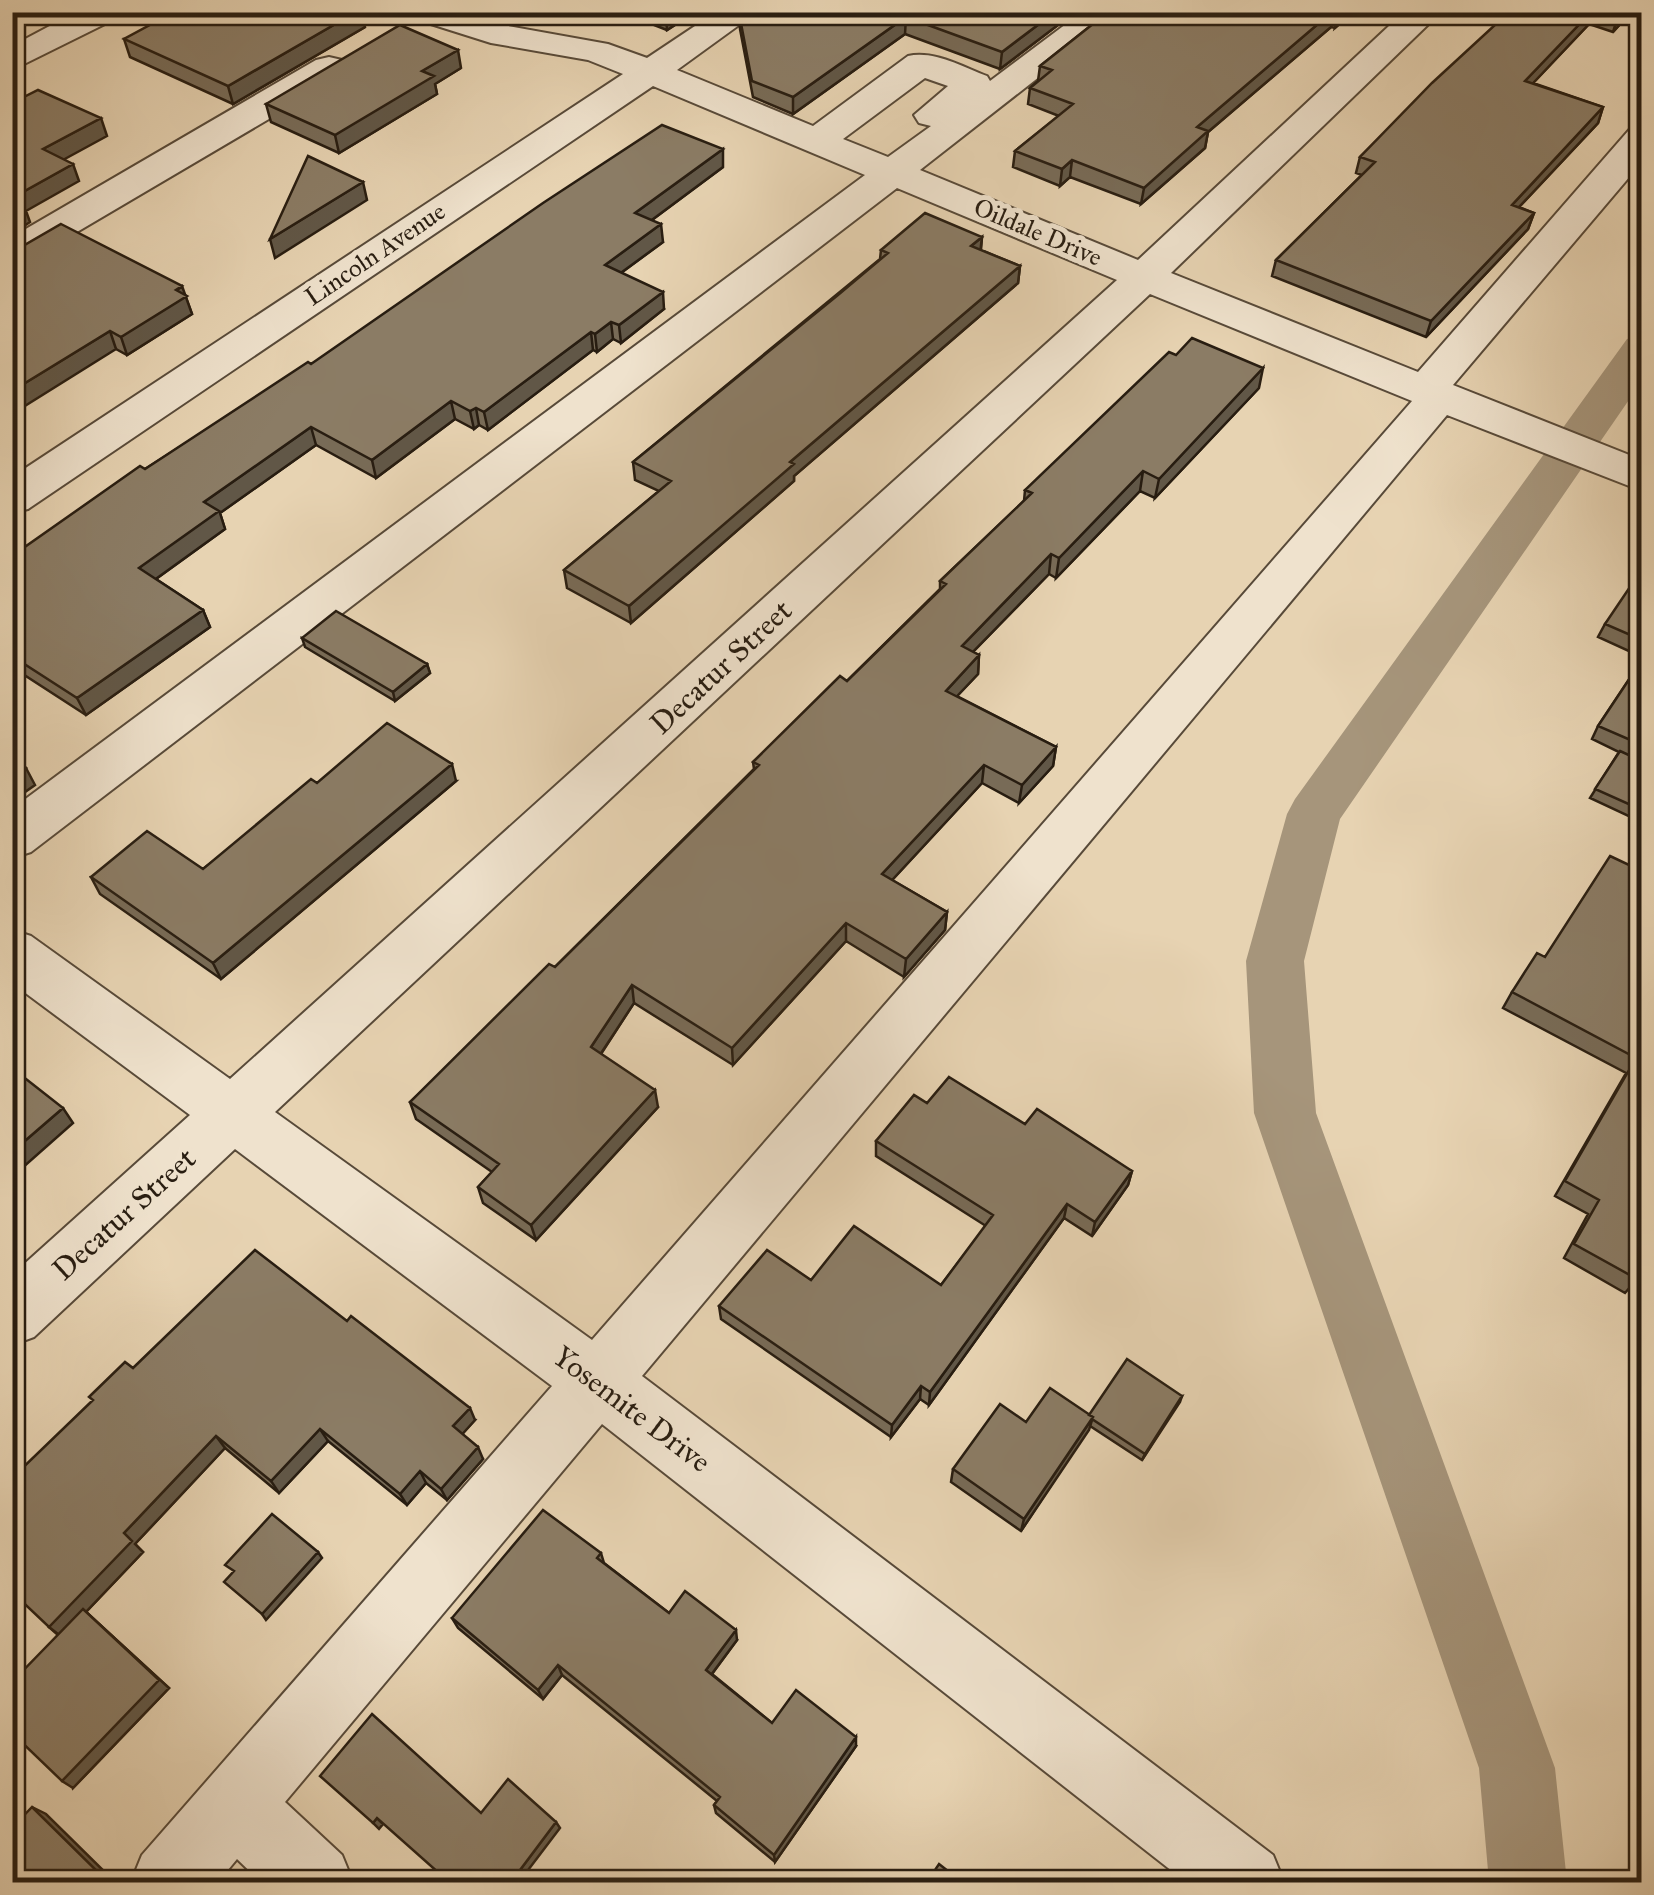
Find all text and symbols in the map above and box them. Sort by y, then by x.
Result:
street label: Oildale Drive [969,191,1107,273]
street label: Lincoln Avenue [299,196,451,312]
street label: Decatur Street [643,592,799,742]
street label: Decatur Street [45,1140,203,1288]
street label: Yosemite Drive [546,1338,718,1480]

